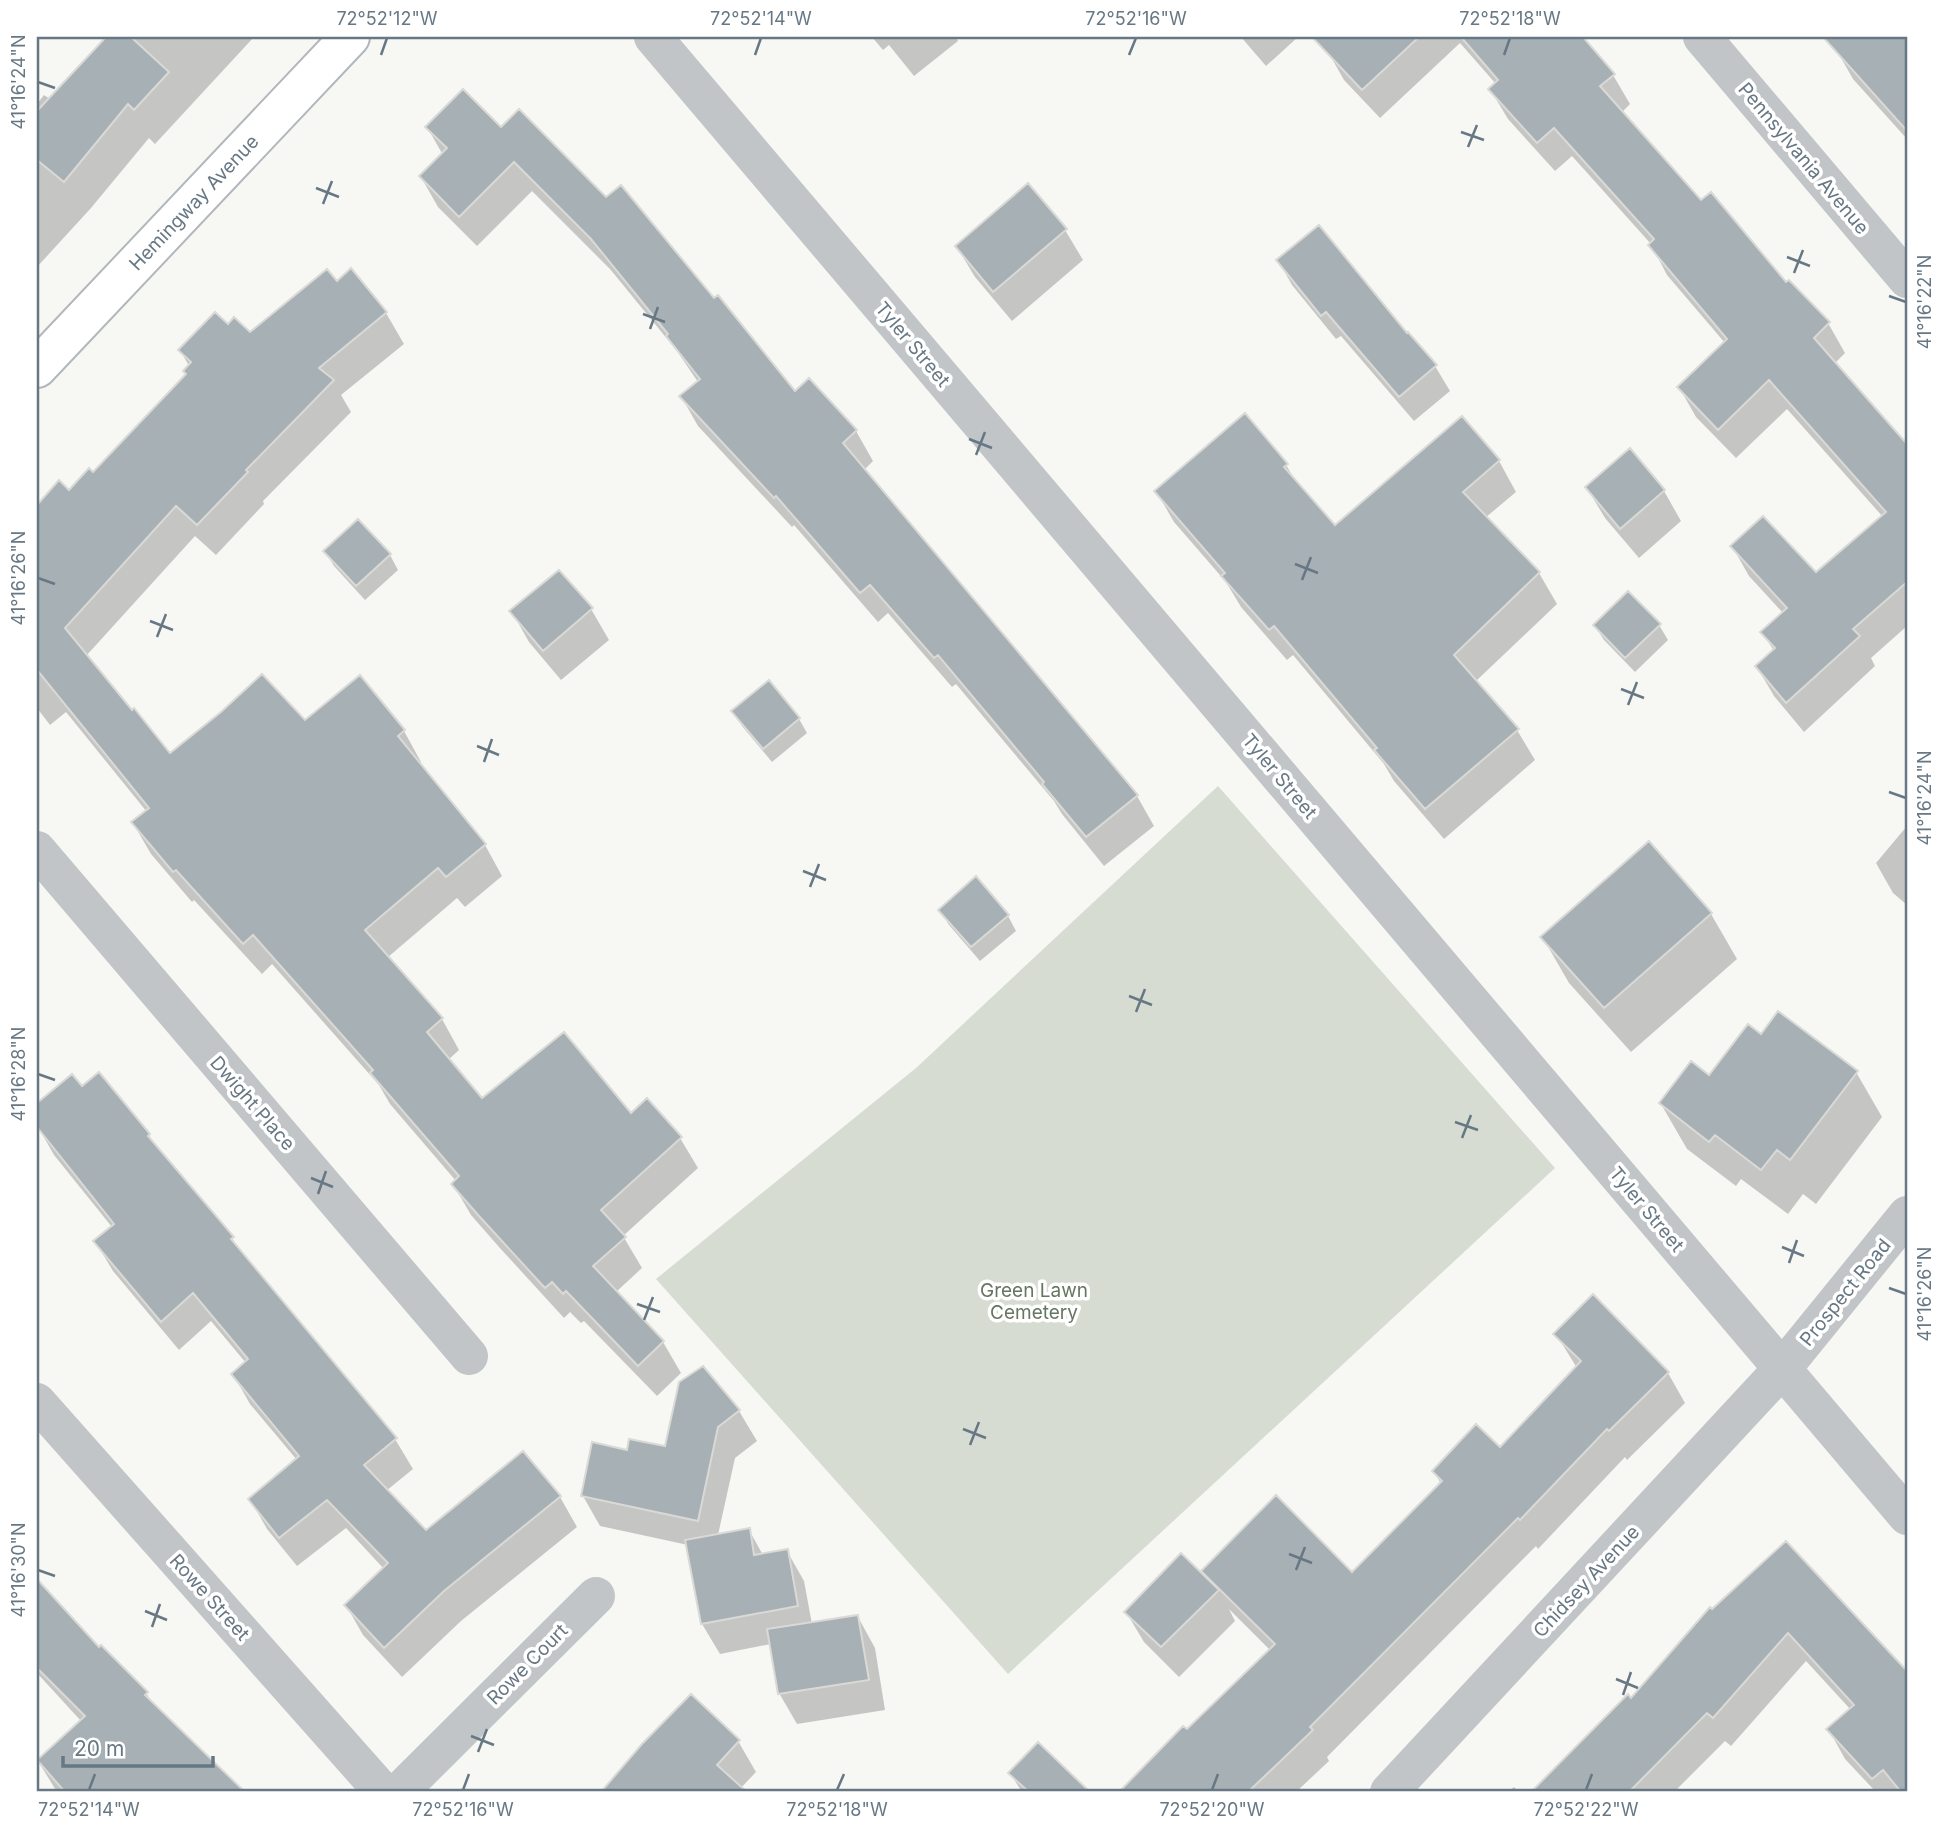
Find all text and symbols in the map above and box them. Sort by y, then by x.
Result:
text: 72°52'12"W [336,8,438,29]
text: 72°52'14"W [710,8,812,29]
text: 72°52'16"W [1085,8,1187,29]
text: 72°52'18"W [1459,8,1561,29]
text: 41°16'24"N [8,35,29,129]
street label: Pennsylvania Avenue [1733,78,1874,239]
street label: Hemingway Avenue [124,130,264,275]
text: 41°16'22"N [1914,255,1935,349]
street label: Tyler Street [870,297,955,391]
text: 41°16'26"N [8,531,29,625]
street label: Tyler Street [1237,729,1322,823]
text: 41°16'24"N [1914,751,1935,845]
text: 41°16'28"N [8,1027,29,1121]
street label: Dwight Place [205,1051,300,1155]
street label: Tyler Street [1604,1162,1689,1256]
street label: Prospect Road [1795,1234,1896,1351]
text: 41°16'26"N [1914,1247,1935,1341]
park label: Green Lawn Cemetery [980,1279,1088,1324]
street label: Chidsey Avenue [1529,1521,1644,1642]
text: 41°16'30"N [8,1522,29,1618]
street label: Rowe Street [165,1549,254,1645]
street label: Rowe Court [482,1619,573,1710]
scale bar [63,1724,214,1768]
text: 20 m [74,1736,124,1761]
text: 72°52'14"W [38,1799,140,1820]
text: 72°52'16"W [412,1799,514,1820]
text: 72°52'18"W [786,1799,888,1820]
text: 72°52'20"W [1159,1799,1265,1820]
text: 72°52'22"W [1534,1799,1639,1820]

